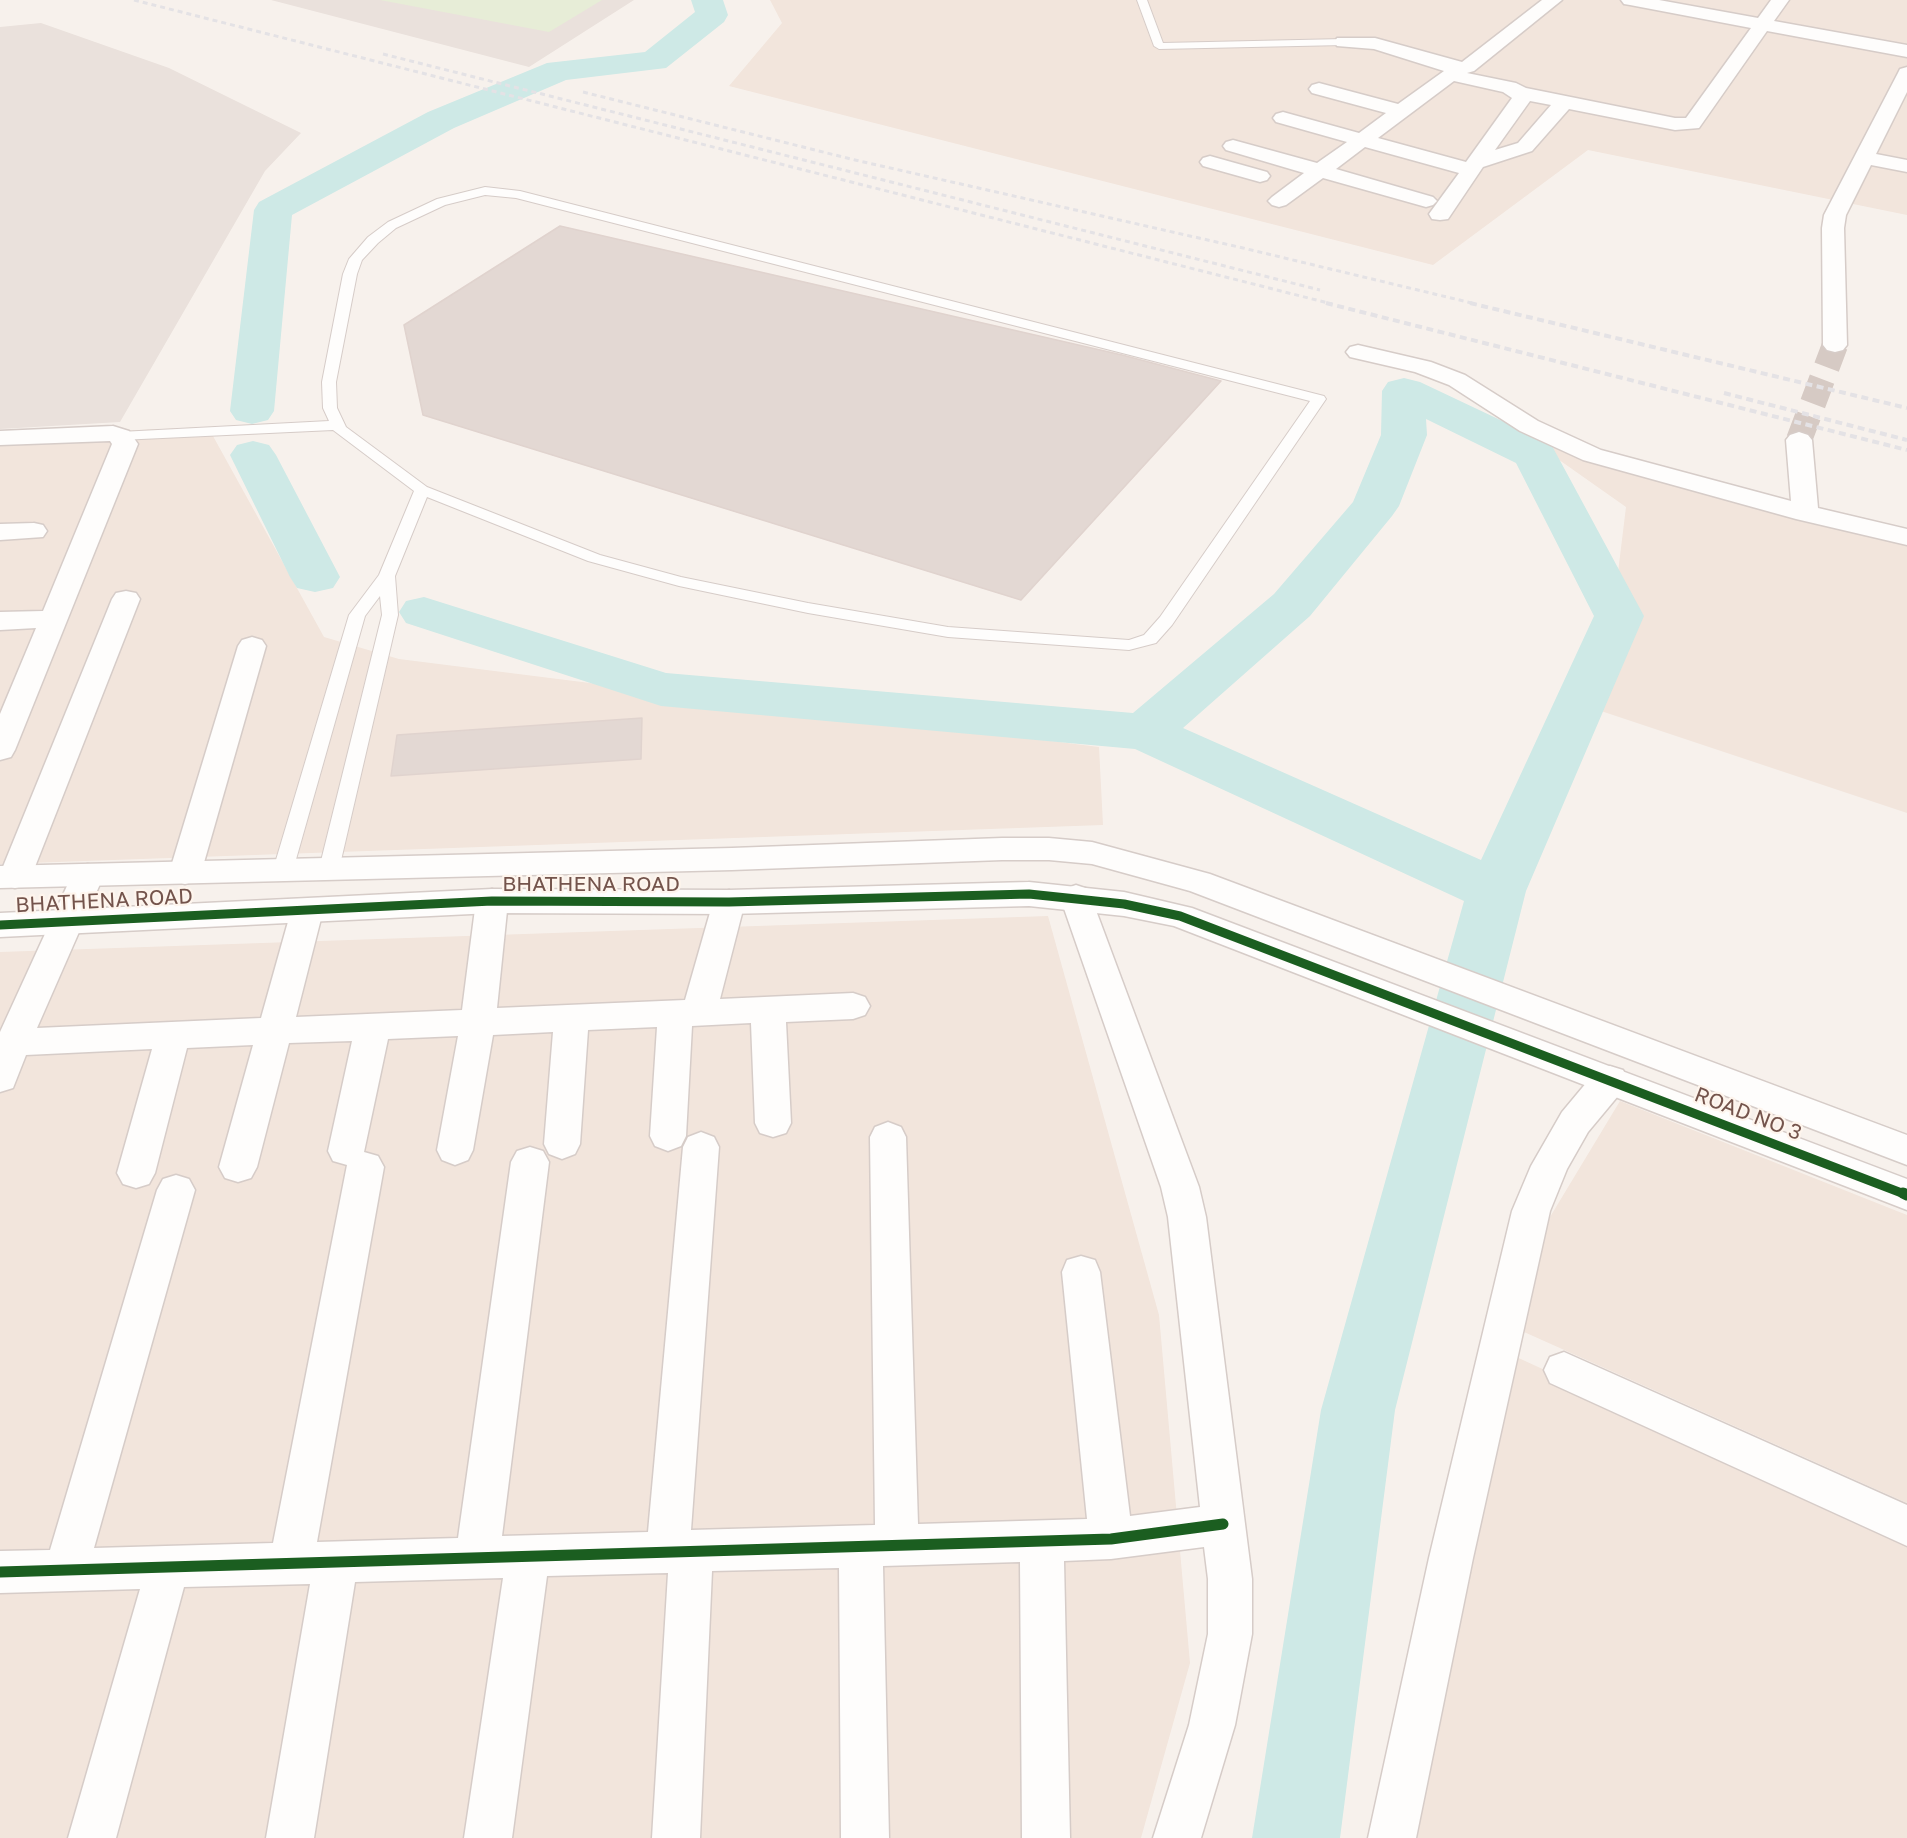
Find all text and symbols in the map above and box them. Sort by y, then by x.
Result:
street label: BHATHENA ROAD [502,871,680,897]
street label: BHATHENA ROAD [15,884,193,918]
street label: ROAD NO 3 [1691,1082,1805,1146]

